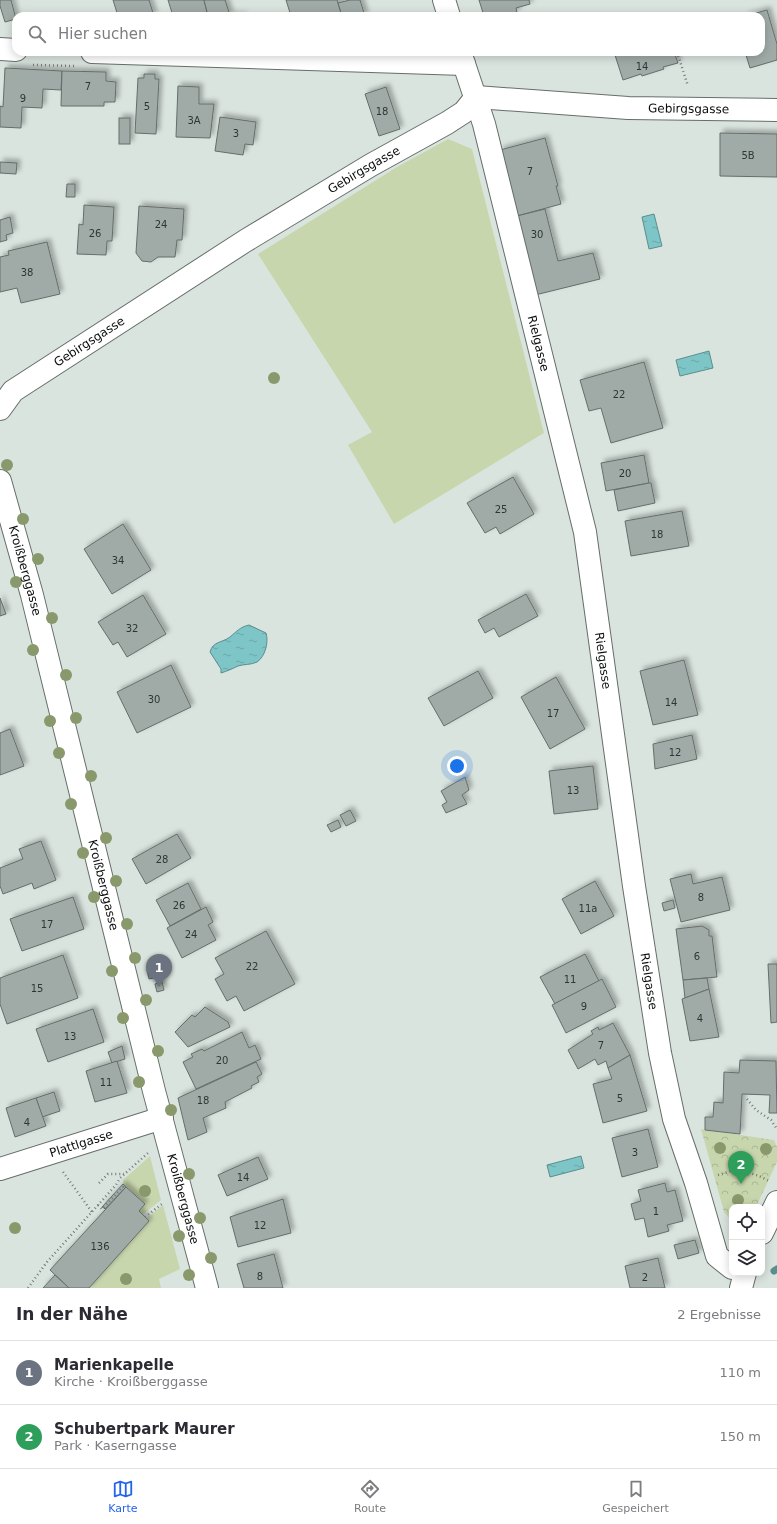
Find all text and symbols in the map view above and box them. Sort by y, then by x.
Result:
search box [12,12,765,56]
icon: search [26,23,48,45]
text: Hier suchen [58,25,147,43]
house number: 14 [636,61,648,72]
house number: 7 [85,81,91,92]
house number: 9 [20,93,26,104]
house number: 5 [144,101,150,112]
street label: Gebirgsgasse [648,101,729,116]
house number: 18 [376,106,388,117]
house number: 3A [187,115,201,126]
house number: 3 [233,128,239,139]
street label: Gebirgsgasse [325,143,402,196]
house number: 5B [741,150,755,161]
house number: 7 [527,166,533,177]
house number: 24 [155,219,167,230]
house number: 26 [89,228,101,239]
house number: 30 [531,229,543,240]
house number: 38 [21,267,33,278]
street label: Gebirgsgasse [51,314,127,370]
street label: Rielgasse [525,314,552,373]
house number: 22 [613,389,625,400]
house number: 20 [619,468,631,479]
house number: 25 [495,504,507,515]
street label: Kroißberggasse [6,524,44,617]
house number: 18 [651,529,663,540]
house number: 34 [112,555,124,566]
house number: 32 [126,623,138,634]
street label: Rielgasse [592,631,614,690]
house number: 30 [148,694,160,705]
house number: 14 [665,697,677,708]
house number: 17 [547,708,559,719]
house number: 12 [669,747,681,758]
your location [447,756,467,776]
house number: 13 [567,785,579,796]
street label: Kroißberggasse [85,838,121,932]
house number: 28 [156,854,168,865]
house number: 8 [698,892,704,903]
house number: 26 [173,900,185,911]
house number: 11a [579,903,597,914]
house number: 17 [41,919,53,930]
house number: 24 [185,929,197,940]
house number: 6 [694,951,700,962]
street label: Rielgasse [638,952,660,1011]
pin: 1 [146,954,172,987]
house number: 22 [246,961,258,972]
house number: 11 [564,974,576,985]
house number: 15 [31,983,43,994]
house number: 9 [581,1001,587,1012]
house number: 4 [697,1013,703,1024]
house number: 13 [64,1031,76,1042]
house number: 7 [598,1040,604,1051]
house number: 20 [216,1055,228,1066]
house number: 11 [100,1077,112,1088]
house number: 5 [617,1093,623,1104]
house number: 18 [197,1095,209,1106]
house number: 4 [24,1117,30,1128]
street label: Plattlgasse [48,1127,114,1160]
house number: 3 [632,1147,638,1158]
pin: 2 [728,1151,754,1184]
street label: Kroißberggasse [164,1152,202,1246]
house number: 14 [237,1172,249,1183]
map controls [729,1204,765,1276]
button: locate [729,1204,765,1240]
house number: 1 [653,1206,659,1217]
house number: 12 [254,1220,266,1231]
button: layers [729,1240,765,1276]
house number: 136 [90,1241,110,1252]
house number: 8 [257,1271,263,1282]
house number: 2 [642,1272,648,1283]
text: In der Nähe [16,1304,128,1324]
text: 2 Ergebnisse [677,1307,761,1322]
text: Marienkapelle [54,1356,174,1374]
text: 1 [24,1365,34,1380]
text: 110 m [719,1365,761,1380]
text: Kirche · Kroißberggasse [54,1374,208,1389]
text: Schubertpark Maurer [54,1420,235,1438]
text: 2 [24,1429,34,1444]
text: 150 m [719,1429,761,1444]
text: Park · Kaserngasse [54,1438,177,1453]
tab: Karte [108,1478,138,1515]
tab: Route [354,1478,386,1515]
tab: Gespeichert [602,1478,669,1515]

